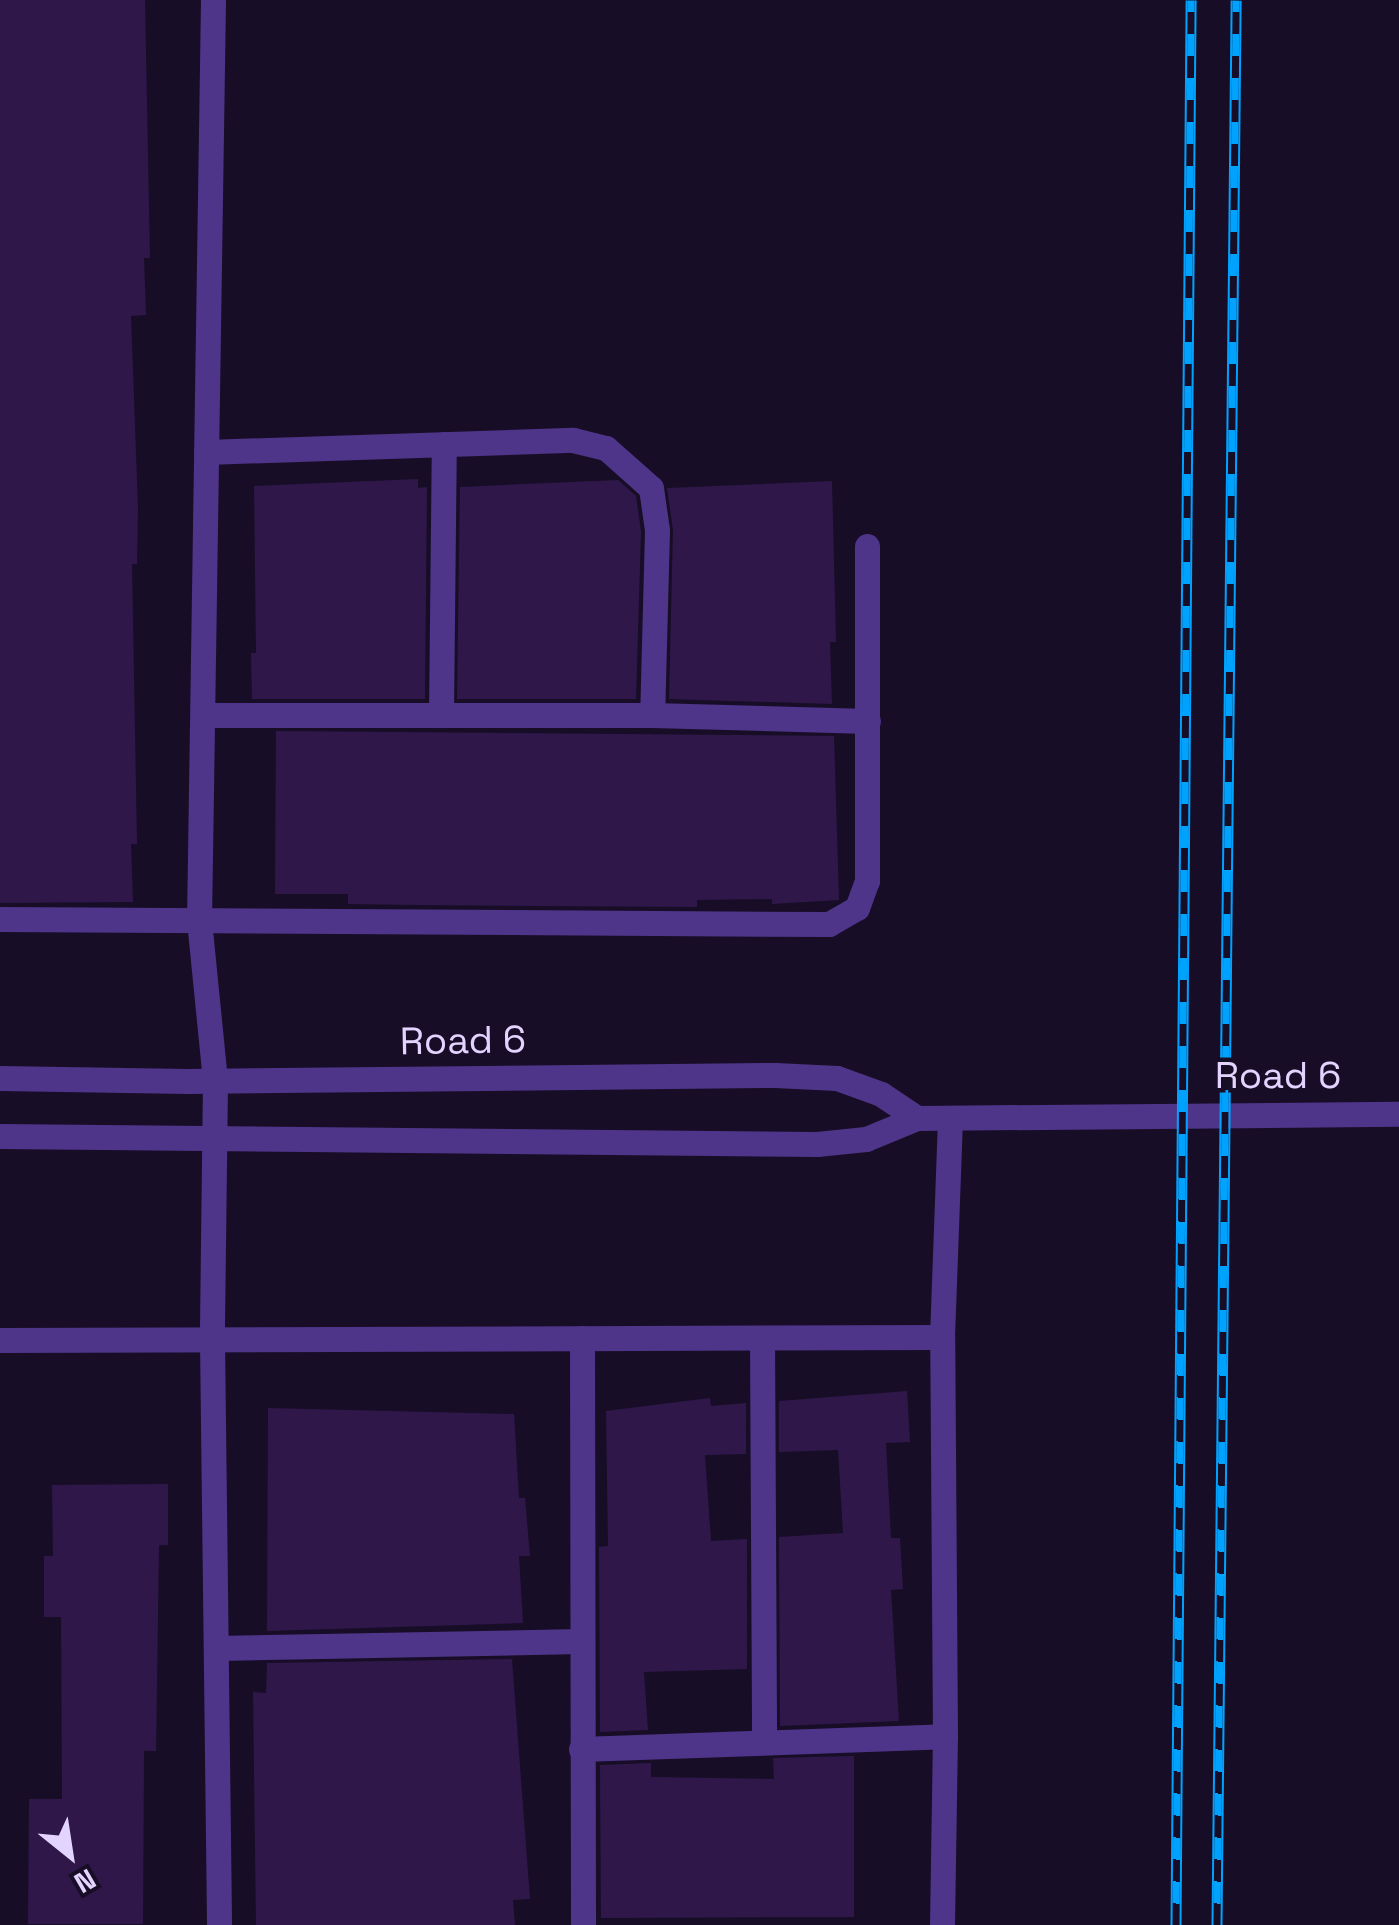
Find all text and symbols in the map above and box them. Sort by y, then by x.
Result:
street label: Road 6 [399,1017,527,1065]
street label: Road 6 [1215,1053,1341,1099]
north arrow [20,1805,120,1905]
text: N [68,1861,102,1901]

